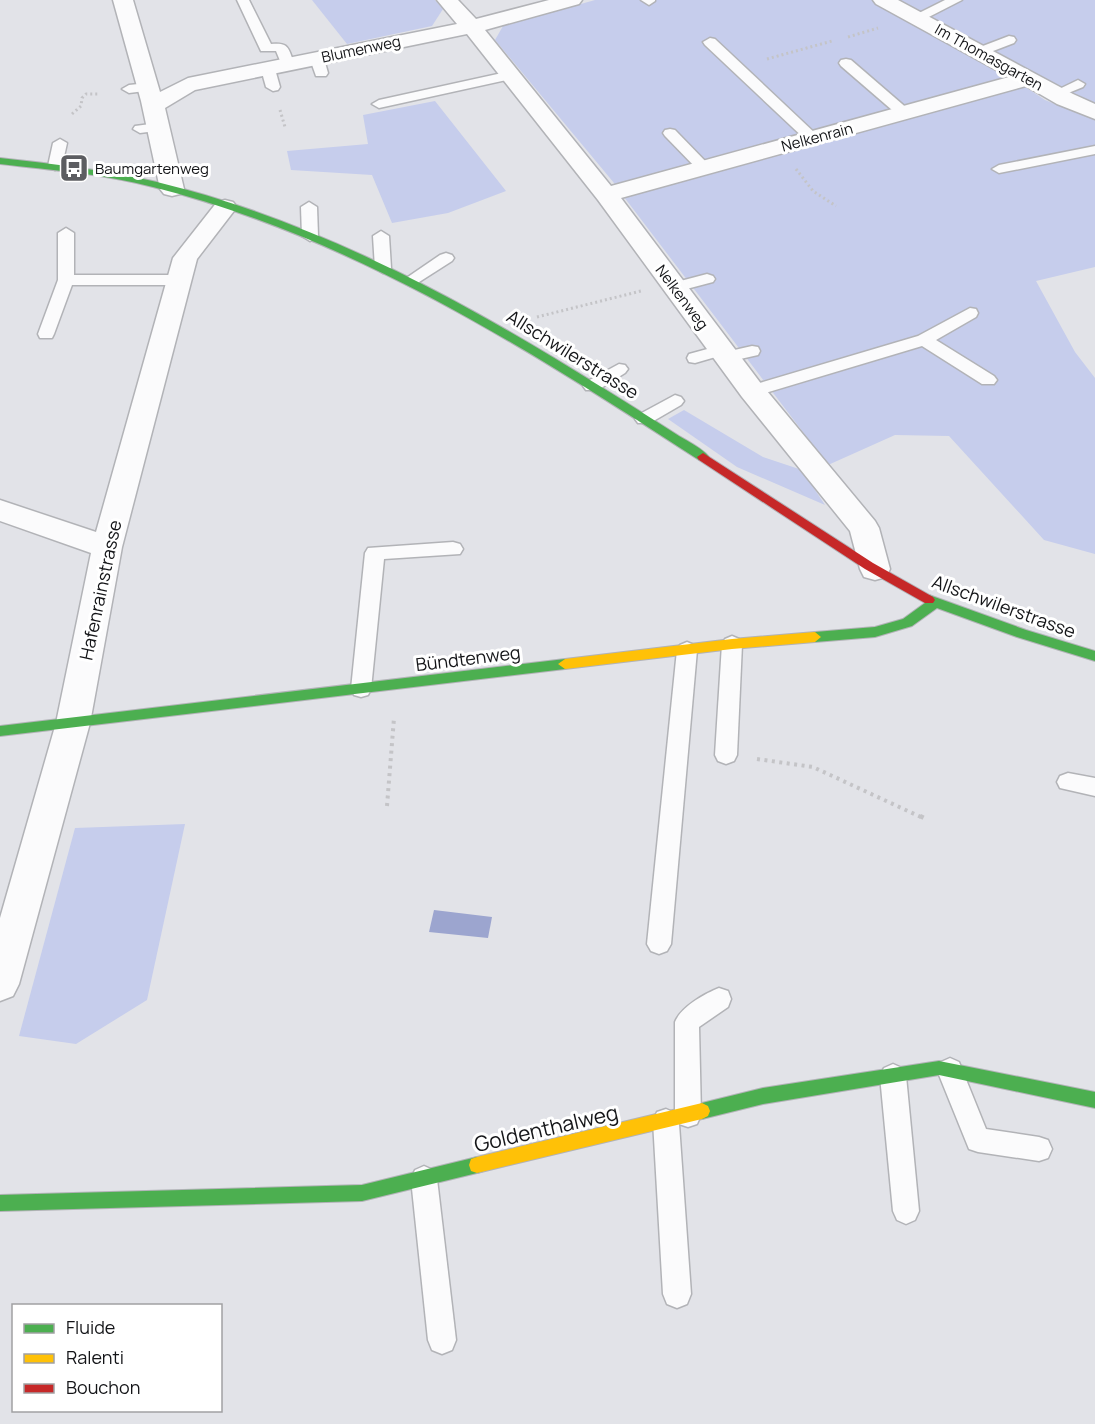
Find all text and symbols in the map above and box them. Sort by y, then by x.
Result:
street label: Im Thomasgarten [931,19,1047,95]
street label: Blumenweg [319,30,403,68]
street label: Nelkenrain [779,117,855,157]
bus stop icon: Baumgartenweg [58,152,90,184]
place label: Baumgartenweg [95,158,209,179]
street label: Nelkenweg [651,260,713,334]
street label: Allschwilerstrasse [503,304,643,404]
street label: Hafenrainstrasse [73,518,127,662]
street label: Allschwilerstrasse [929,569,1079,643]
street label: Bündtenweg [414,640,522,676]
street label: Goldenthalweg [471,1098,621,1158]
legend [12,1304,222,1412]
text: Fluide [66,1315,115,1339]
text: Ralenti [66,1345,124,1369]
text: Bouchon [66,1375,140,1399]

